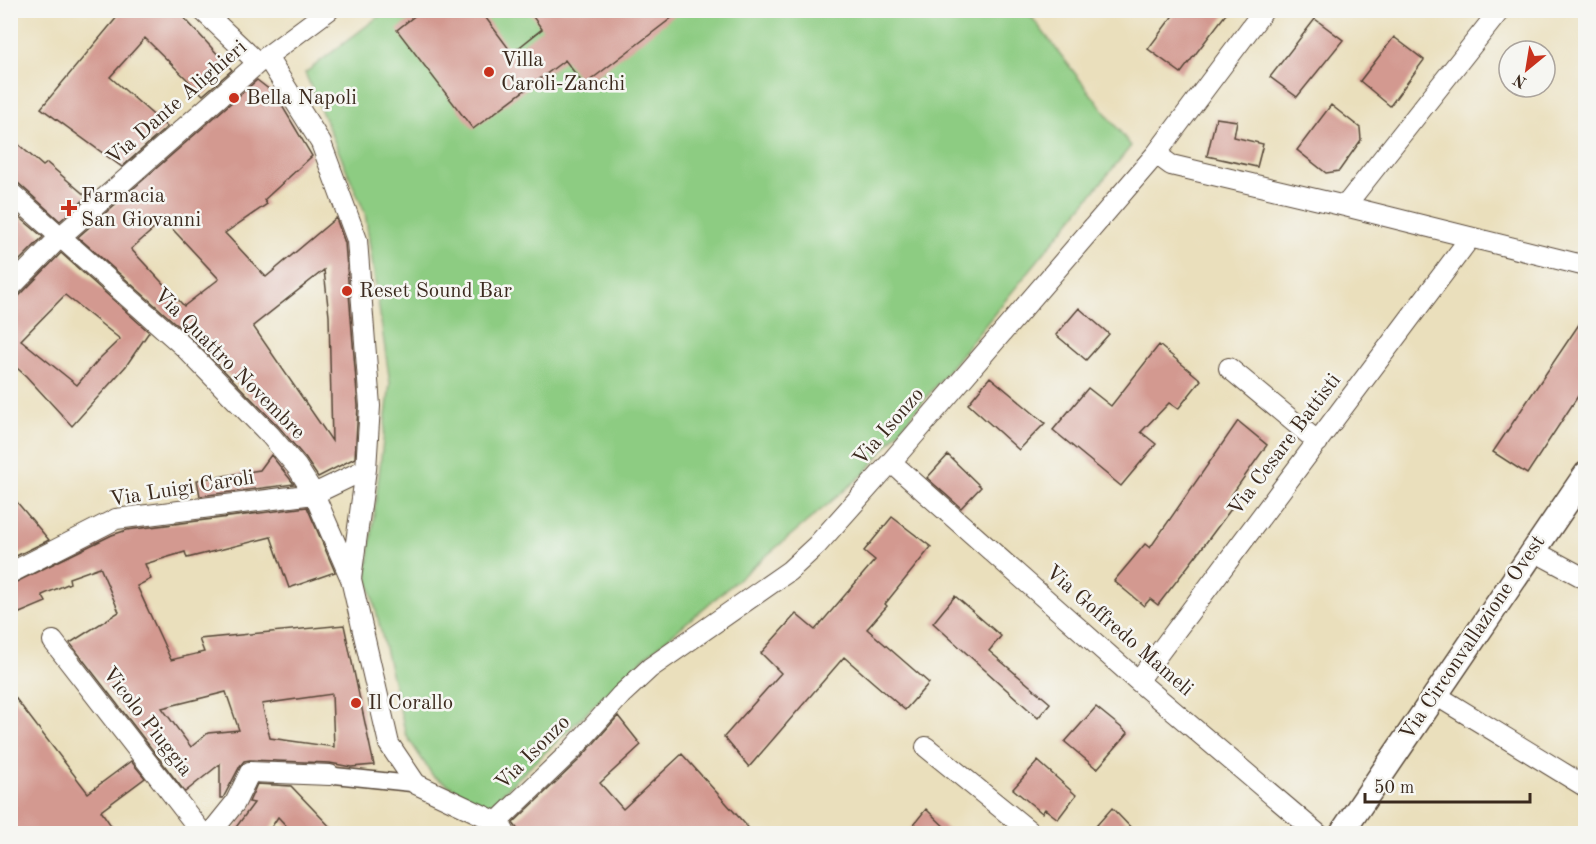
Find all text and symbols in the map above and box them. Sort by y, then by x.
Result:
street label: Via Dante Alighieri [103,37,251,169]
north arrow [1497,39,1557,99]
place label: Villa Caroli-Zanchi [501,50,625,95]
marker: Villa Caroli-Zanchi [482,65,496,79]
text: N [1511,70,1530,90]
place label: Bella Napoli [246,88,357,109]
marker: Bella Napoli [227,91,241,105]
place label: Farmacia San Giovanni [81,186,201,231]
marker: Farmacia San Giovanni [62,201,76,215]
place label: Reset Sound Bar [359,281,512,302]
street label: Via Quattro Novembre [149,284,309,444]
marker: Reset Sound Bar [340,284,354,298]
street label: Via Cesare Battisti [1225,370,1345,520]
street label: Via Isonzo [850,384,928,470]
street label: Via Luigi Caroli [108,467,256,511]
street label: Via Circonvallazione Ovest [1397,532,1549,744]
street label: Via Goffredo Mameli [1041,561,1197,701]
street label: Vicolo Piuggia [98,663,196,781]
place label: Il Corallo [368,693,453,714]
marker: Il Corallo [349,696,363,710]
street label: Via Isonzo [492,712,574,794]
scale bar [1365,766,1530,804]
text: 50 m [1374,779,1414,797]

